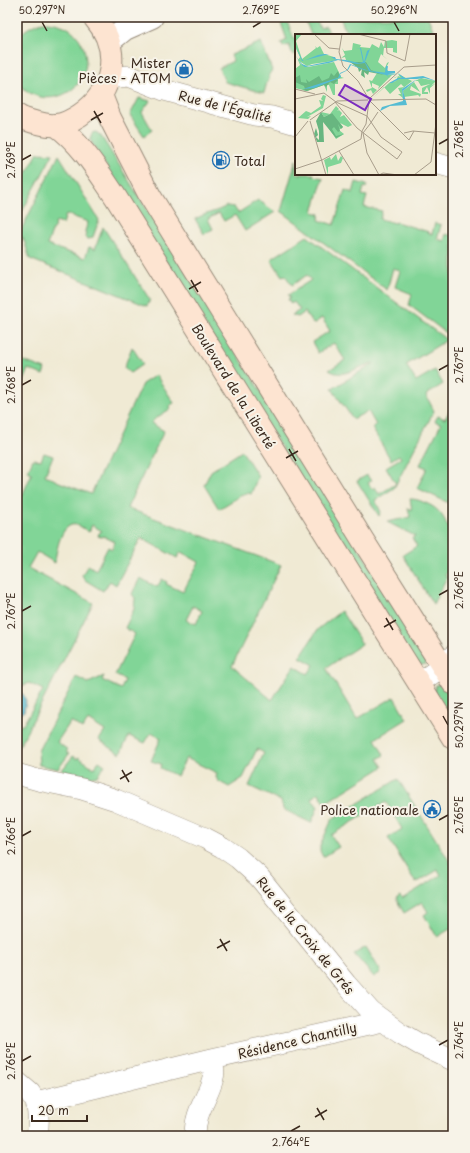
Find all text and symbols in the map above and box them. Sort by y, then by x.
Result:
text: 50.297°N [19,2,66,17]
text: 2.769°E [242,2,280,17]
text: 50.296°N [370,2,418,17]
inset map [295,34,436,175]
place label: Mister Pièces - ATOM [79,53,172,87]
shop icon: Mister Pièces - ATOM [174,59,194,79]
street label: Rue de l'Égalité [177,85,273,127]
text: 2.768°E [451,120,466,158]
text: 2.769°E [3,141,18,179]
fuel station icon: Total [211,150,231,170]
place label: Total [234,151,265,170]
street label: Boulevard de la Liberté [188,320,280,452]
text: 2.767°E [451,346,466,384]
text: 2.768°E [3,366,18,404]
text: 2.766°E [451,571,466,609]
text: 2.767°E [3,592,18,630]
text: 50.297°N [451,701,466,748]
text: 2.765°E [451,796,466,834]
public building icon: Police nationale [422,799,442,819]
place label: Police nationale [320,800,419,819]
text: 2.766°E [3,817,18,855]
street label: Rue de la Croix de Grés [253,872,359,998]
street label: Résidence Chantilly [236,1017,358,1063]
text: 2.764°E [451,1021,466,1059]
text: 2.765°E [3,1042,18,1080]
scale bar [32,1097,87,1123]
text: 20 m [38,1101,69,1119]
text: 2.764°E [272,1134,310,1149]

